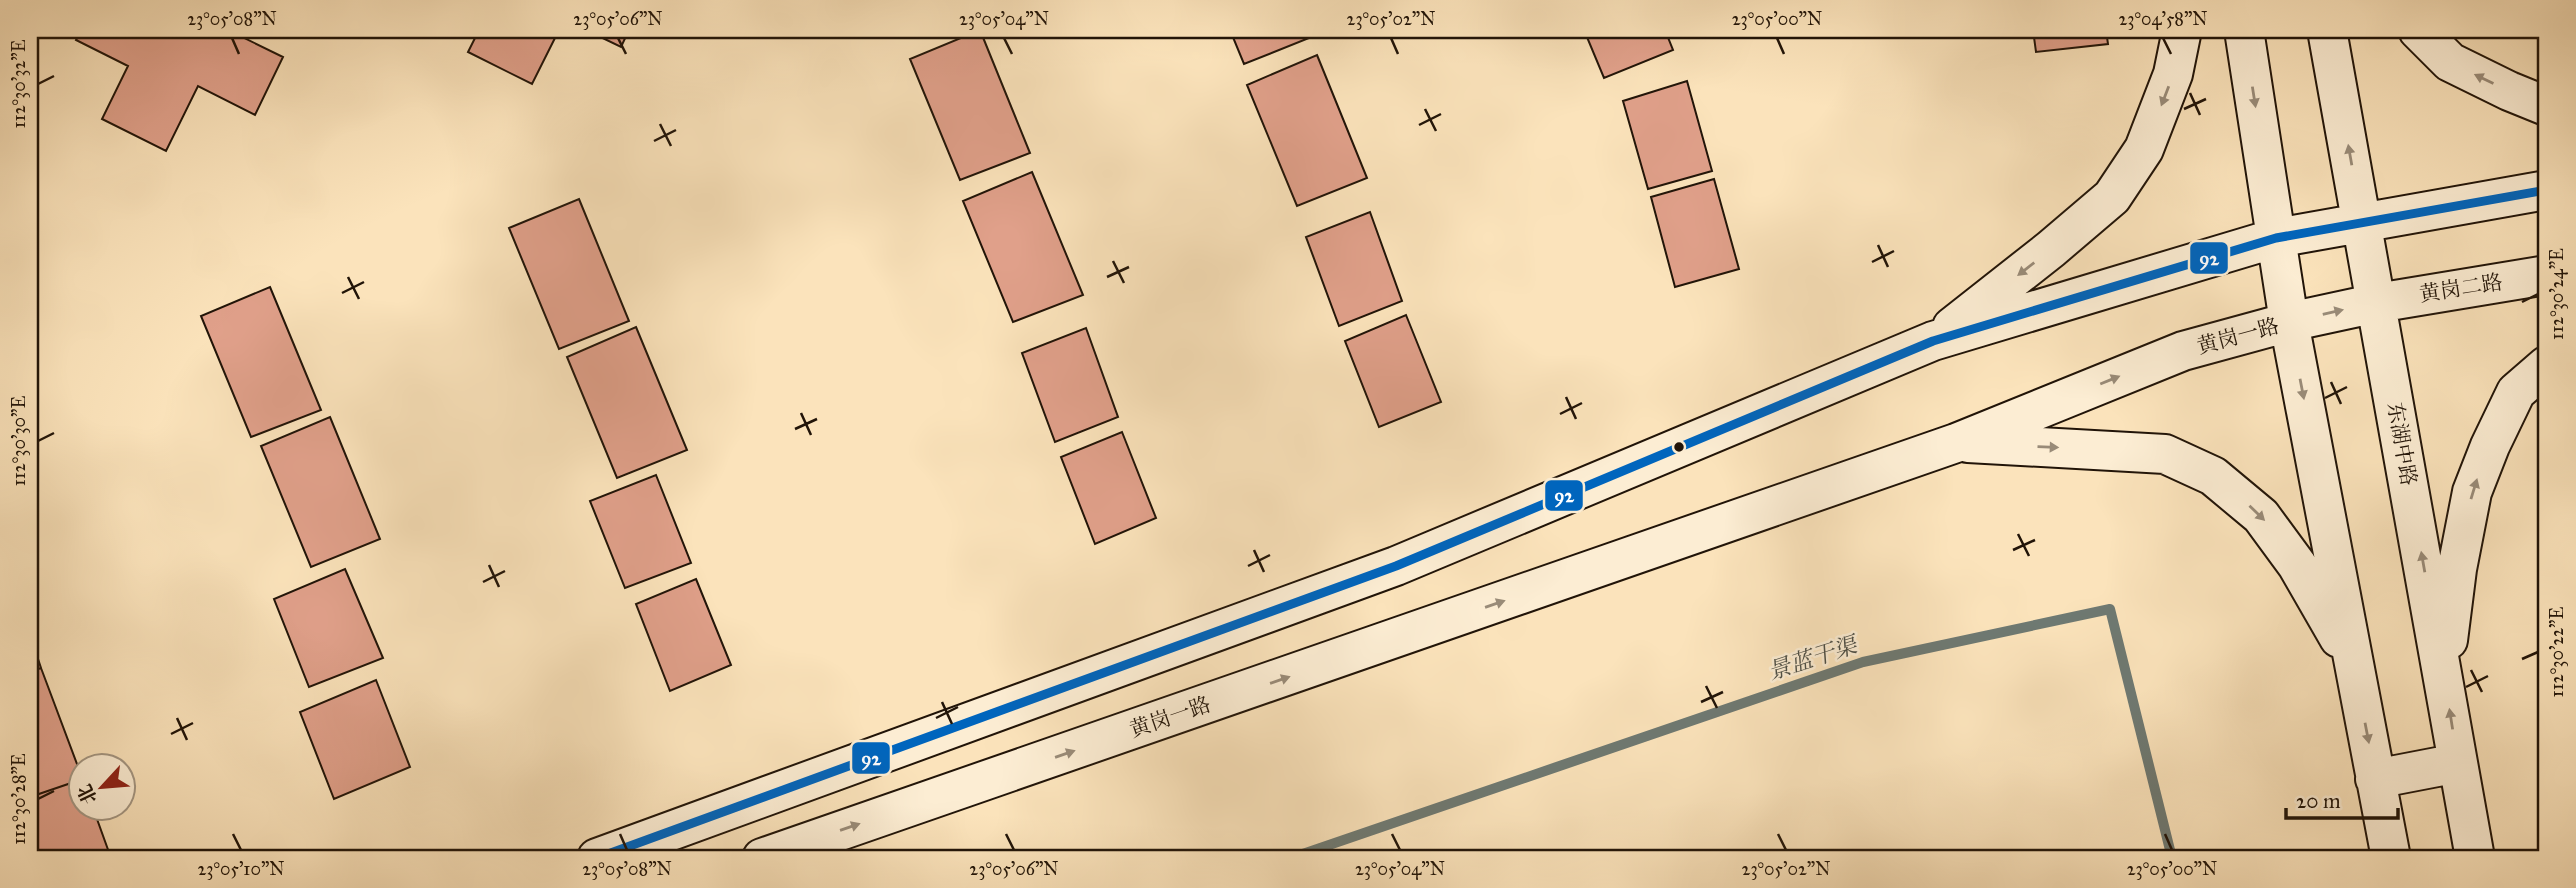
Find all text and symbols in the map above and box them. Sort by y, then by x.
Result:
text: 23°05'08"N [187,8,277,30]
text: 23°05'06"N [573,8,663,30]
text: 23°05'04"N [959,8,1049,30]
text: 23°05'02"N [1347,8,1435,30]
text: 23°05'00"N [1732,8,1822,30]
text: 23°04'58"N [2118,8,2208,30]
text: 112°30'32"E [8,39,30,129]
one-way arrow [2474,73,2494,84]
one-way arrow [2160,85,2171,106]
one-way arrow [2249,86,2260,108]
one-way arrow [2344,144,2355,166]
line badge: 92 [2189,241,2229,275]
text: 92 [2199,247,2219,271]
text: 112°30'24"E [2546,248,2568,340]
one-way arrow [2017,261,2035,276]
street label: 黄岗二路 [2417,269,2505,307]
one-way arrow [2322,307,2344,318]
street label: 黄岗一路 [2194,313,2282,359]
one-way arrow [2099,375,2120,386]
one-way arrow [2297,378,2308,400]
text: 112°30'30"E [8,396,30,486]
street label: 东湖中路 [2382,400,2422,488]
unlabelled marker [1672,440,1686,454]
one-way arrow [2037,441,2059,452]
one-way arrow [2470,478,2480,499]
line badge: 92 [1544,479,1584,512]
text: 92 [1554,484,1574,508]
one-way arrow [2248,505,2265,522]
one-way arrow [2417,550,2428,572]
one-way arrow [1484,598,1505,609]
text: 112°30'22"E [2546,607,2568,697]
water label: 景蓝干渠 [1764,630,1863,686]
one-way arrow [1270,674,1291,685]
street label: 黄岗一路 [1126,691,1214,743]
one-way arrow [2445,708,2456,730]
one-way arrow [2362,722,2373,744]
line badge: 92 [851,741,891,775]
text: 92 [861,747,881,771]
one-way arrow [1054,748,1075,758]
north arrow [66,752,136,822]
text: 112°30'28"E [8,753,30,845]
scale bar [2286,776,2398,820]
text: 北 [73,781,102,808]
text: 20 m [2296,788,2341,814]
one-way arrow [839,821,860,832]
text: 23°05'10"N [197,858,285,880]
text: 23°05'08"N [582,858,672,880]
text: 23°05'06"N [969,858,1059,880]
text: 23°05'04"N [1355,858,1445,880]
text: 23°05'02"N [1742,858,1830,880]
text: 23°05'00"N [2127,858,2217,880]

